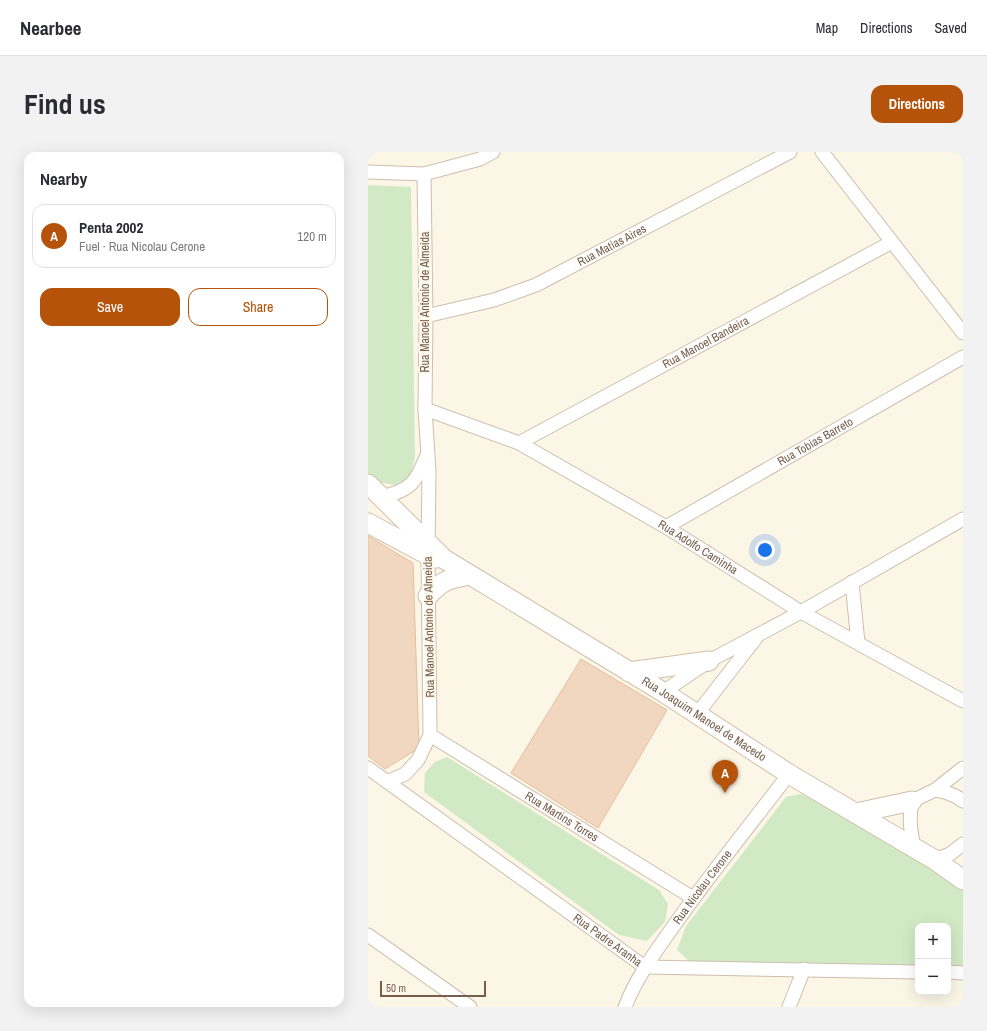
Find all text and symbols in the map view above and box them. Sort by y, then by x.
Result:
text: Nearbee [20,15,81,41]
text: Map [816,19,838,37]
text: Directions [860,19,912,37]
text: Saved [934,19,967,37]
text: Find us [24,85,106,123]
button: Directions [871,85,963,123]
text: Nearby [40,167,87,190]
text: Penta 2002 [79,217,143,238]
street label: Rua Matias Aires [575,221,649,270]
text: A [50,228,58,245]
text: 120 m [297,228,327,245]
street label: Rua Manoel Antonio de Almeida [417,231,433,373]
text: Fuel · Rua Nicolau Cerone [79,238,205,255]
button: Save [40,288,180,326]
button: Share [188,288,328,326]
street label: Rua Manoel Bandeira [660,312,752,372]
street label: Rua Tobias Barreto [775,414,856,470]
street label: Rua Adolfo Caminha [655,516,741,578]
your location [755,540,775,560]
street label: Rua Manoel Antonio de Almeida [420,556,438,698]
street label: Rua Joaquim Manoel de Macedo [639,673,769,765]
pin: A [712,760,738,793]
street label: Rua Martins Torres [522,788,602,846]
street label: Rua Nicolau Cerone [669,847,735,928]
street label: Rua Padre Aranha [570,910,646,971]
map controls [915,923,951,995]
button: + [915,923,951,959]
button: − [915,959,951,995]
scale bar [380,979,486,998]
text: 50 m [386,981,406,995]

